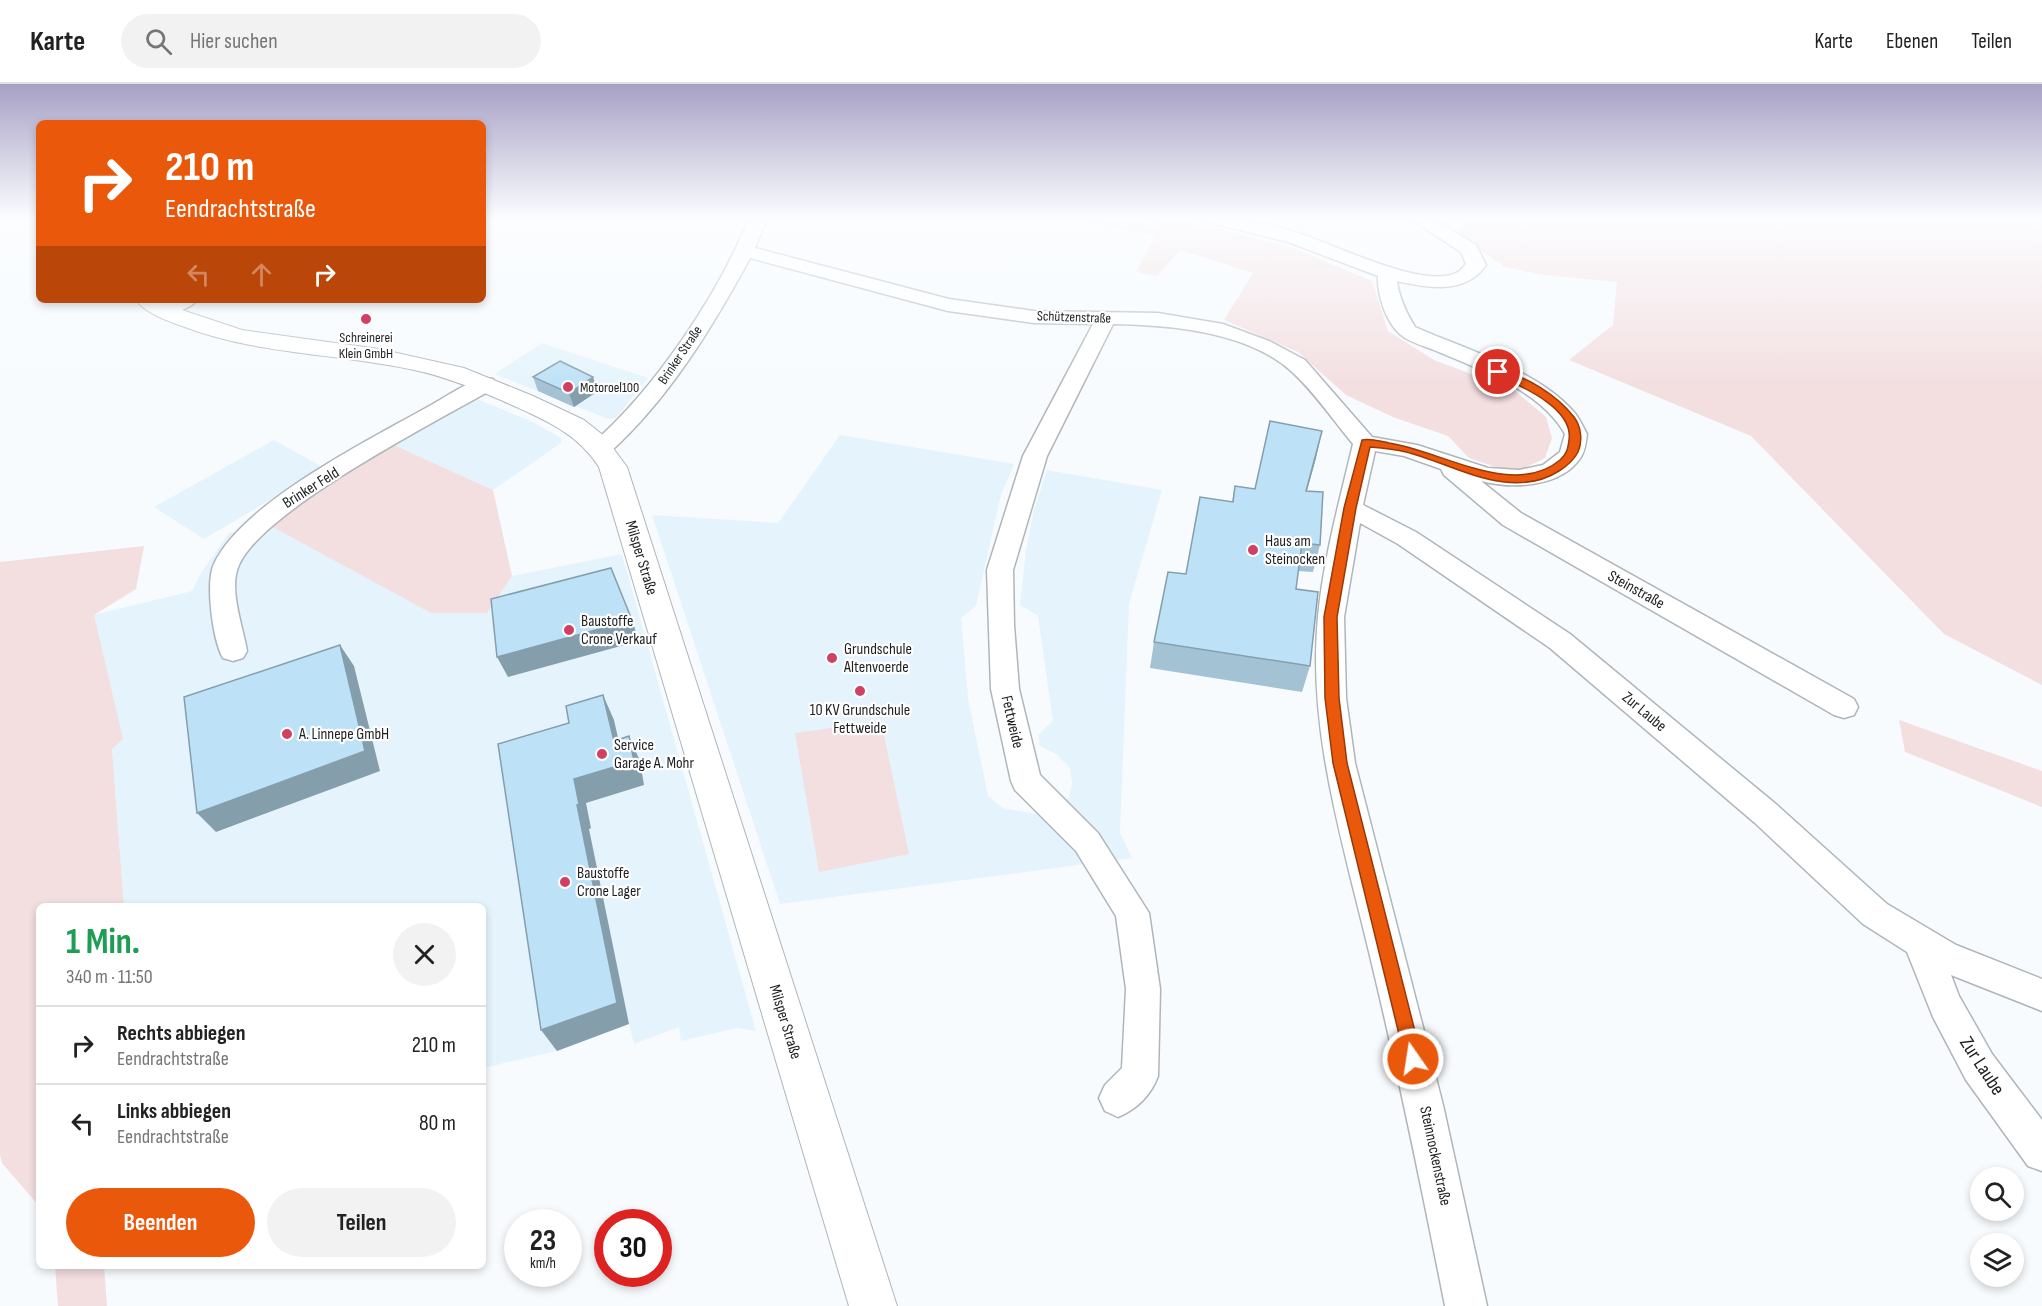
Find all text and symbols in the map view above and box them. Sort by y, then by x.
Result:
search box [121,14,541,68]
text: Karte [30,25,85,58]
icon: search [142,25,175,58]
text: Hier suchen [190,28,278,55]
text: Karte [1815,29,1853,54]
text: Ebenen [1886,29,1938,54]
text: Teilen [1971,29,2012,54]
text: 210 m [165,142,254,193]
icon: right [66,144,144,222]
text: Eendrachtstraße [165,193,316,225]
icon: left [182,258,215,291]
icon: ahead [245,258,278,291]
icon: right [308,258,341,291]
street label: Schützenstraße [1037,307,1111,327]
marker: Schreinerei Klein GmbH [359,312,373,326]
street label: Brinker Straße [654,323,706,387]
place label: Schreinerei Klein GmbH [339,329,393,362]
pin [1472,346,1523,397]
icon: arrive [1481,355,1514,388]
place label: Motoroel100 [580,379,639,396]
marker: Motoroel100 [561,380,575,394]
street label: Brinker Feld [279,463,343,513]
street label: Milsper Straße [621,519,661,597]
place label: Haus am Steinocken [1265,532,1325,569]
marker: Haus am Steinocken [1246,543,1260,557]
street label: Steinstraße [1604,567,1668,613]
place label: Baustoffe Crone Verkauf [581,612,657,649]
marker: Baustoffe Crone Verkauf [562,623,576,637]
place label: Grundschule Altenvoerde [843,640,912,677]
marker: Grundschule Altenvoerde [825,651,839,665]
marker: 10 KV Grundschule Fettweide [853,684,867,698]
street label: Zur Laube [1618,688,1670,736]
street label: Fettweide [997,694,1027,750]
place label: 10 KV Grundschule Fettweide [810,701,910,738]
place label: A. Linnepe GmbH [298,725,389,744]
marker: A. Linnepe GmbH [280,727,294,741]
place label: Service Garage A. Mohr [614,736,694,773]
marker: Service Garage A. Mohr [595,747,609,761]
place label: Baustoffe Crone Lager [577,864,641,901]
marker: Baustoffe Crone Lager [558,875,572,889]
text: 1 Min. [66,921,140,964]
button: close [393,923,456,986]
text: 340 m · 11:50 [66,965,153,989]
street label: Milsper Straße [765,983,805,1061]
text: Rechts abbiegen [117,1020,246,1047]
position arrow [1381,1027,1445,1091]
icon: right [66,1029,99,1062]
text: 210 m [412,1032,456,1059]
street label: Zur Laube [1954,1032,2010,1100]
text: Eendrachtstraße [117,1047,229,1071]
text: Links abbiegen [117,1098,231,1125]
street label: Steinnockenstraße [1415,1105,1455,1207]
icon: left [66,1107,99,1140]
text: 80 m [419,1110,456,1137]
text: Eendrachtstraße [117,1125,229,1149]
map controls [1970,1167,2024,1287]
button: search [1970,1167,2024,1221]
button: Beenden [66,1188,255,1257]
button: Teilen [267,1188,456,1257]
speed limit sign: 30 [594,1209,672,1287]
text: 23 [530,1223,556,1259]
button: layers [1970,1233,2024,1287]
text: km/h [530,1254,556,1273]

